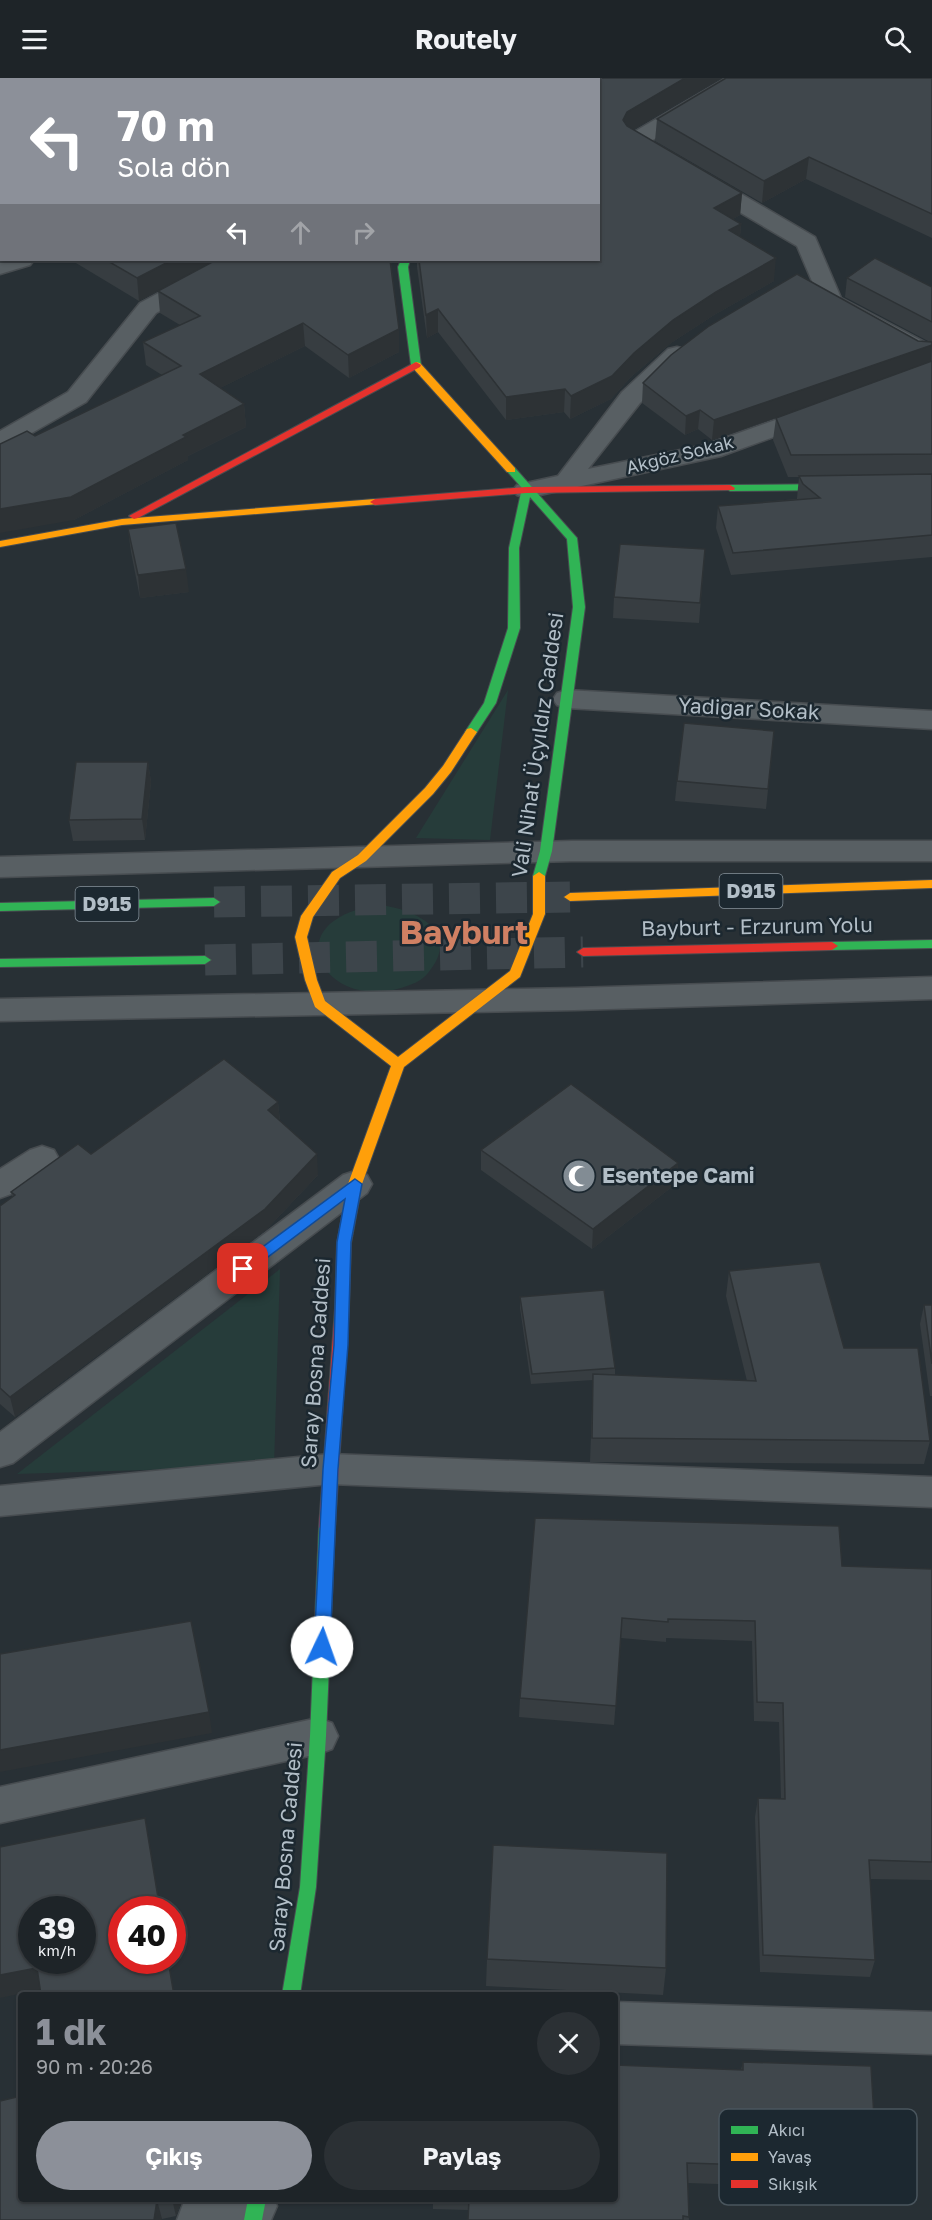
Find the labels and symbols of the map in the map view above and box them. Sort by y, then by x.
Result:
street label: Akgöz Sokak [624,430,736,478]
street label: Vali Nihat Üçyıldız Caddesi [506,610,569,879]
street label: Yadigar Sokak [678,691,821,725]
road number: D915 [720,874,783,908]
road number: D915 [76,887,138,921]
street label: Bayburt - Erzurum Yolu [641,911,873,941]
district label: Bayburt [400,912,528,951]
mosque icon: Esentepe Cami [561,1158,597,1194]
place label: Esentepe Cami [602,1162,755,1188]
pin [217,1243,268,1294]
street label: Saray Bosna Caddesi [295,1257,335,1469]
position arrow [290,1615,354,1679]
street label: Saray Bosna Caddesi [263,1741,307,1953]
speed limit sign: 40 [108,1896,186,1974]
legend [719,2109,917,2205]
text: Akıcı [768,2120,805,2140]
text: Yavaş [768,2147,812,2167]
text: Sıkışık [768,2174,818,2194]

